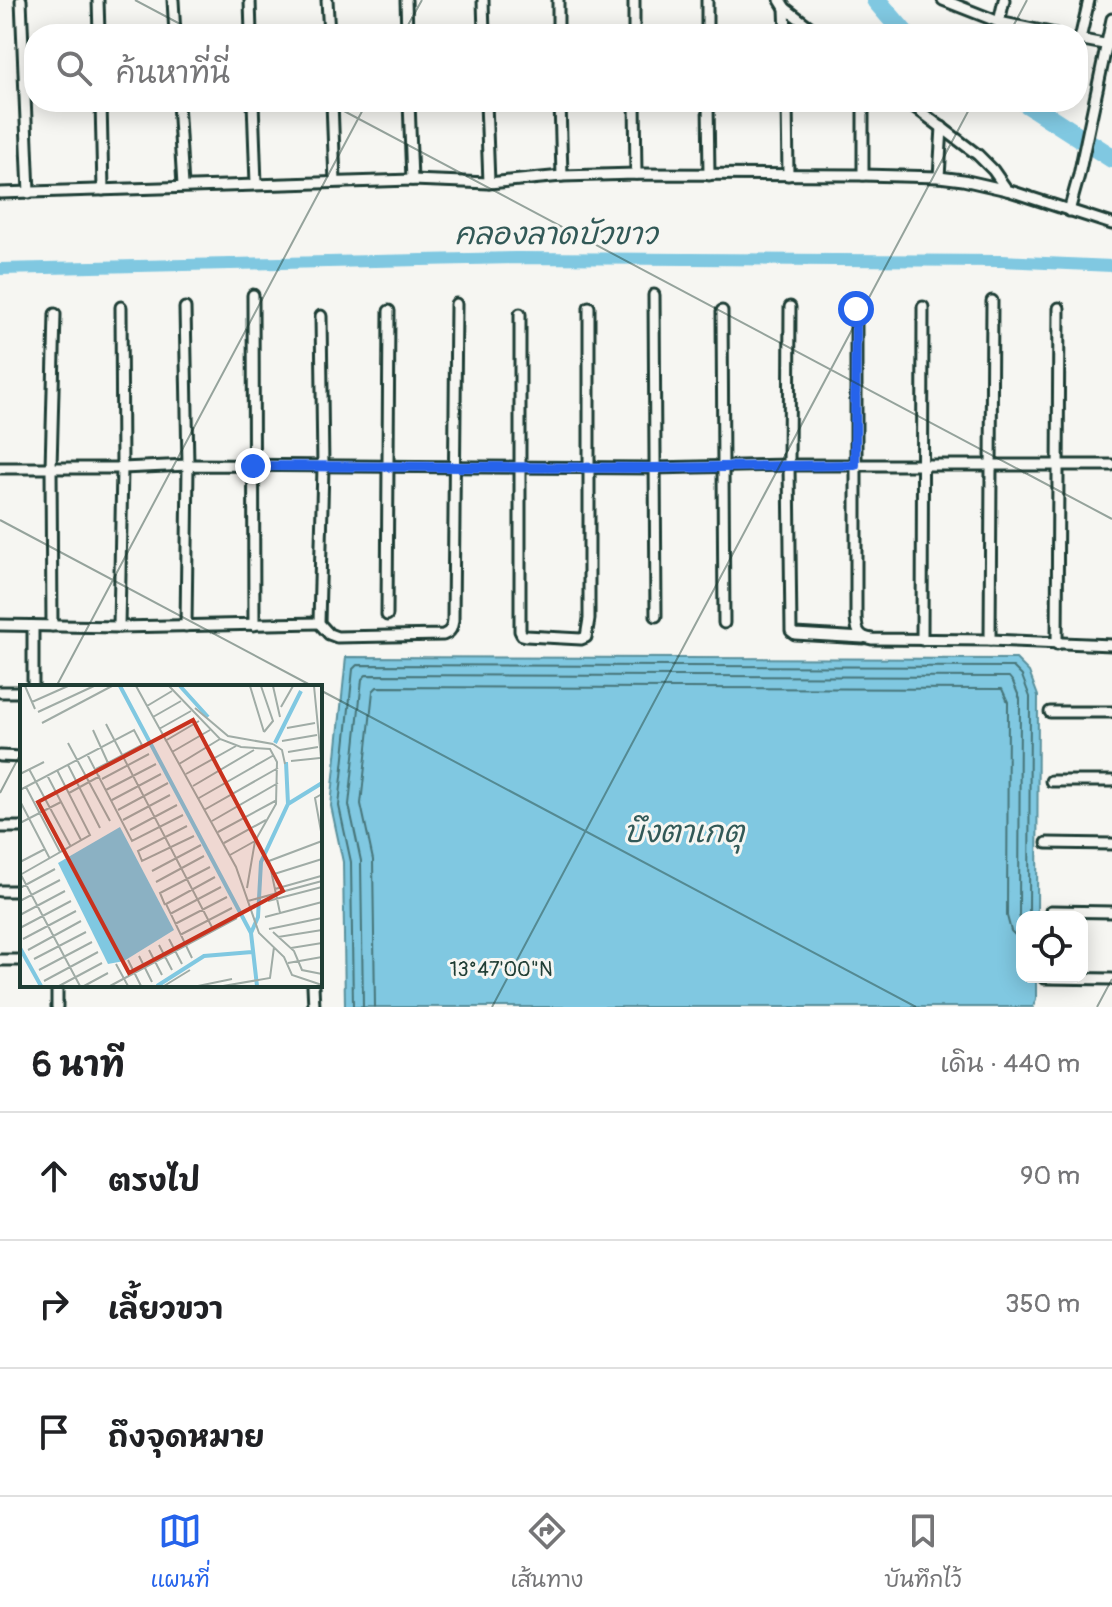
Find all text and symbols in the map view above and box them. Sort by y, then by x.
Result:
search box [24,24,1088,112]
icon: search [52,46,96,90]
text: ค้นหาที่นี่ [116,55,230,92]
water label: คลองลาดบัวขาว [455,216,659,253]
route start [838,291,874,327]
route end [235,448,271,484]
inset map [20,685,322,987]
water label: บึงตาเกตุ [624,814,746,854]
map controls [1016,911,1088,983]
button: locate [1016,911,1088,983]
text: 13°47'00"N [450,957,552,982]
text: 6 นาที [32,1044,125,1087]
text: เดิน · 440 m [940,1048,1080,1080]
icon: ahead [32,1154,76,1198]
text: 90 m [1020,1160,1080,1192]
text: ตรงไป [108,1163,200,1200]
icon: right [32,1282,76,1326]
text: 350 m [1005,1288,1080,1320]
text: เลี้ยวขวา [108,1291,223,1328]
icon: arrive [32,1410,76,1454]
text: ถึงจุดหมาย [108,1419,265,1456]
tab: แผนที่ [150,1509,210,1595]
tab: เส้นทาง [511,1509,583,1595]
tab: บันทึกไว้ [884,1509,962,1595]

